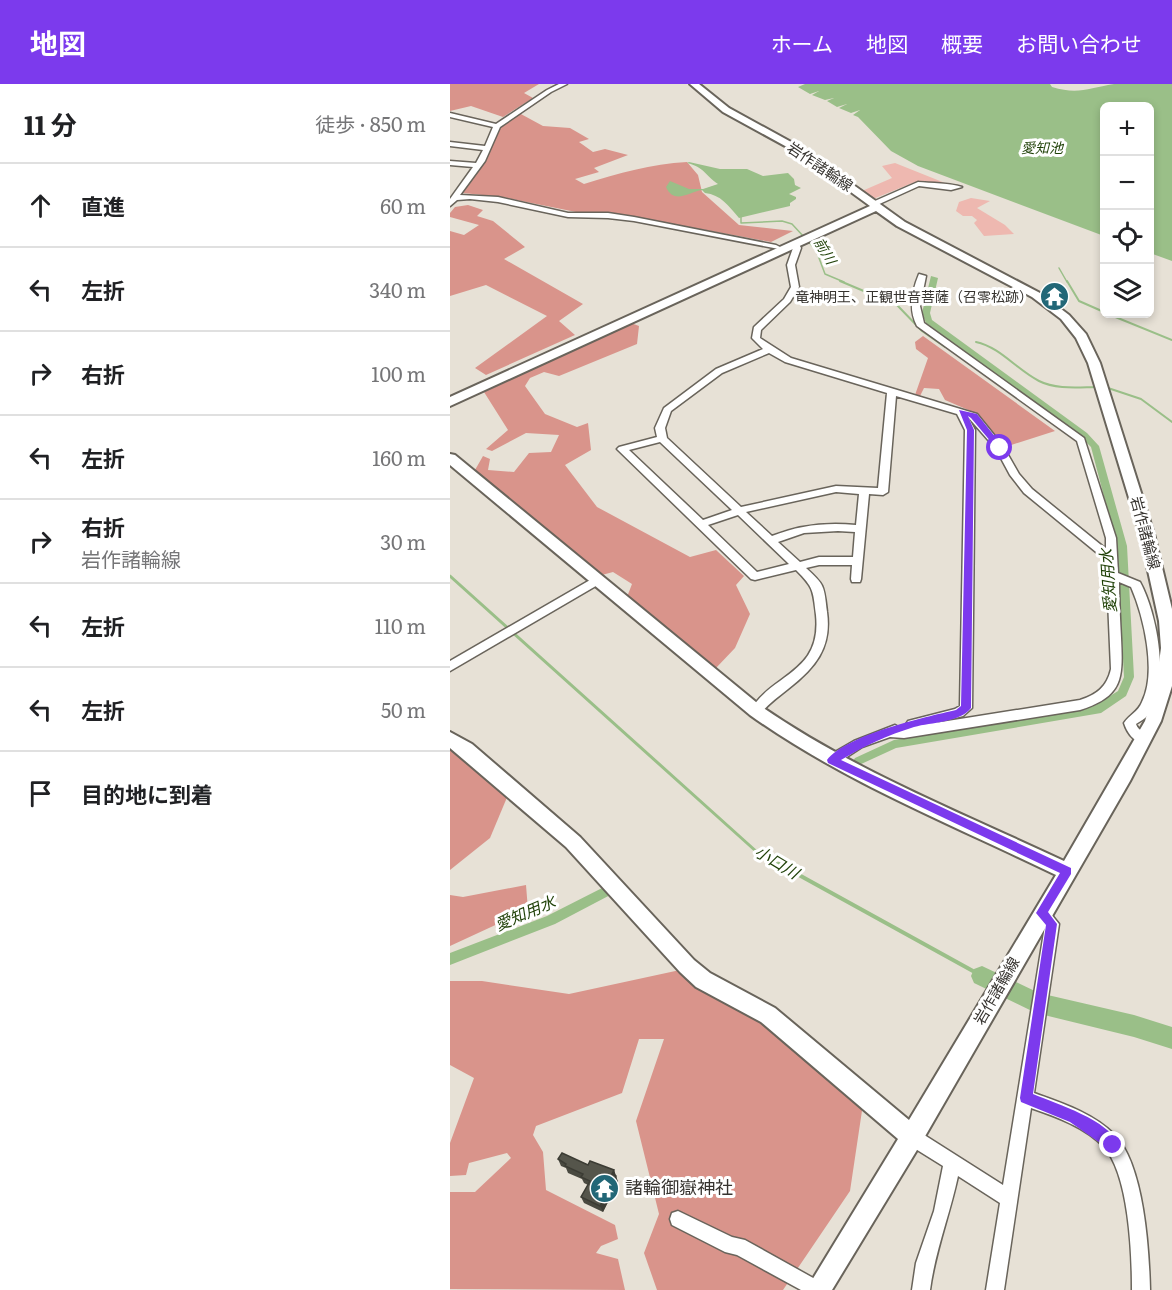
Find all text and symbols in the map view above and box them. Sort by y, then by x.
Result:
text: 地図 [30,21,86,63]
text: ホーム [771,27,833,58]
text: 地図 [866,27,908,58]
text: 概要 [941,27,983,58]
text: お問い合わせ [1016,27,1142,58]
map controls [1100,102,1154,318]
button: + [1100,102,1154,156]
text: 11 分 [24,104,77,143]
text: 徒歩 · 850 m [315,108,426,138]
street label: 岩作諸輪線 [783,135,858,196]
water label: 愛知池 [1021,137,1065,157]
button: − [1100,156,1154,210]
icon: ahead [24,189,57,222]
text: 直進 [81,189,125,222]
text: 60 m [380,190,426,220]
button: locate [1100,210,1154,264]
water label: 前川 [810,233,843,269]
button: layers [1100,264,1154,318]
icon: left [24,273,57,306]
text: 左折 [81,273,125,306]
text: 340 m [369,274,426,304]
temple icon: 竜神明王、正観世音菩薩（召零松跡） [1038,281,1070,313]
place label: 竜神明王、正観世音菩薩（召零松跡） [795,286,1033,306]
icon: right [24,357,57,390]
text: 右折 [81,357,125,390]
text: 100 m [371,358,426,388]
route start [986,434,1012,460]
icon: left [24,441,57,474]
text: 左折 [81,441,125,474]
text: 160 m [372,442,426,472]
street label: 岩作諸輪線 [1126,493,1167,572]
text: 右折 [81,510,125,543]
icon: right [24,525,57,558]
text: 30 m [380,526,426,556]
text: 岩作諸輪線 [81,543,181,573]
water label: 愛知用水 [1093,546,1121,614]
icon: left [24,609,57,642]
text: 左折 [81,609,125,642]
text: 110 m [375,610,426,640]
icon: left [24,693,57,726]
text: 左折 [81,693,125,726]
text: 50 m [381,694,426,724]
icon: arrive [24,777,57,810]
text: 目的地に到着 [81,777,213,810]
water label: 小口川 [751,838,806,885]
water label: 愛知用水 [490,888,561,936]
street label: 岩作諸輪線 [967,952,1024,1028]
route end [1099,1131,1125,1157]
temple icon: 諸輪御嶽神社 [588,1172,620,1204]
place label: 諸輪御嶽神社 [625,1173,733,1200]

